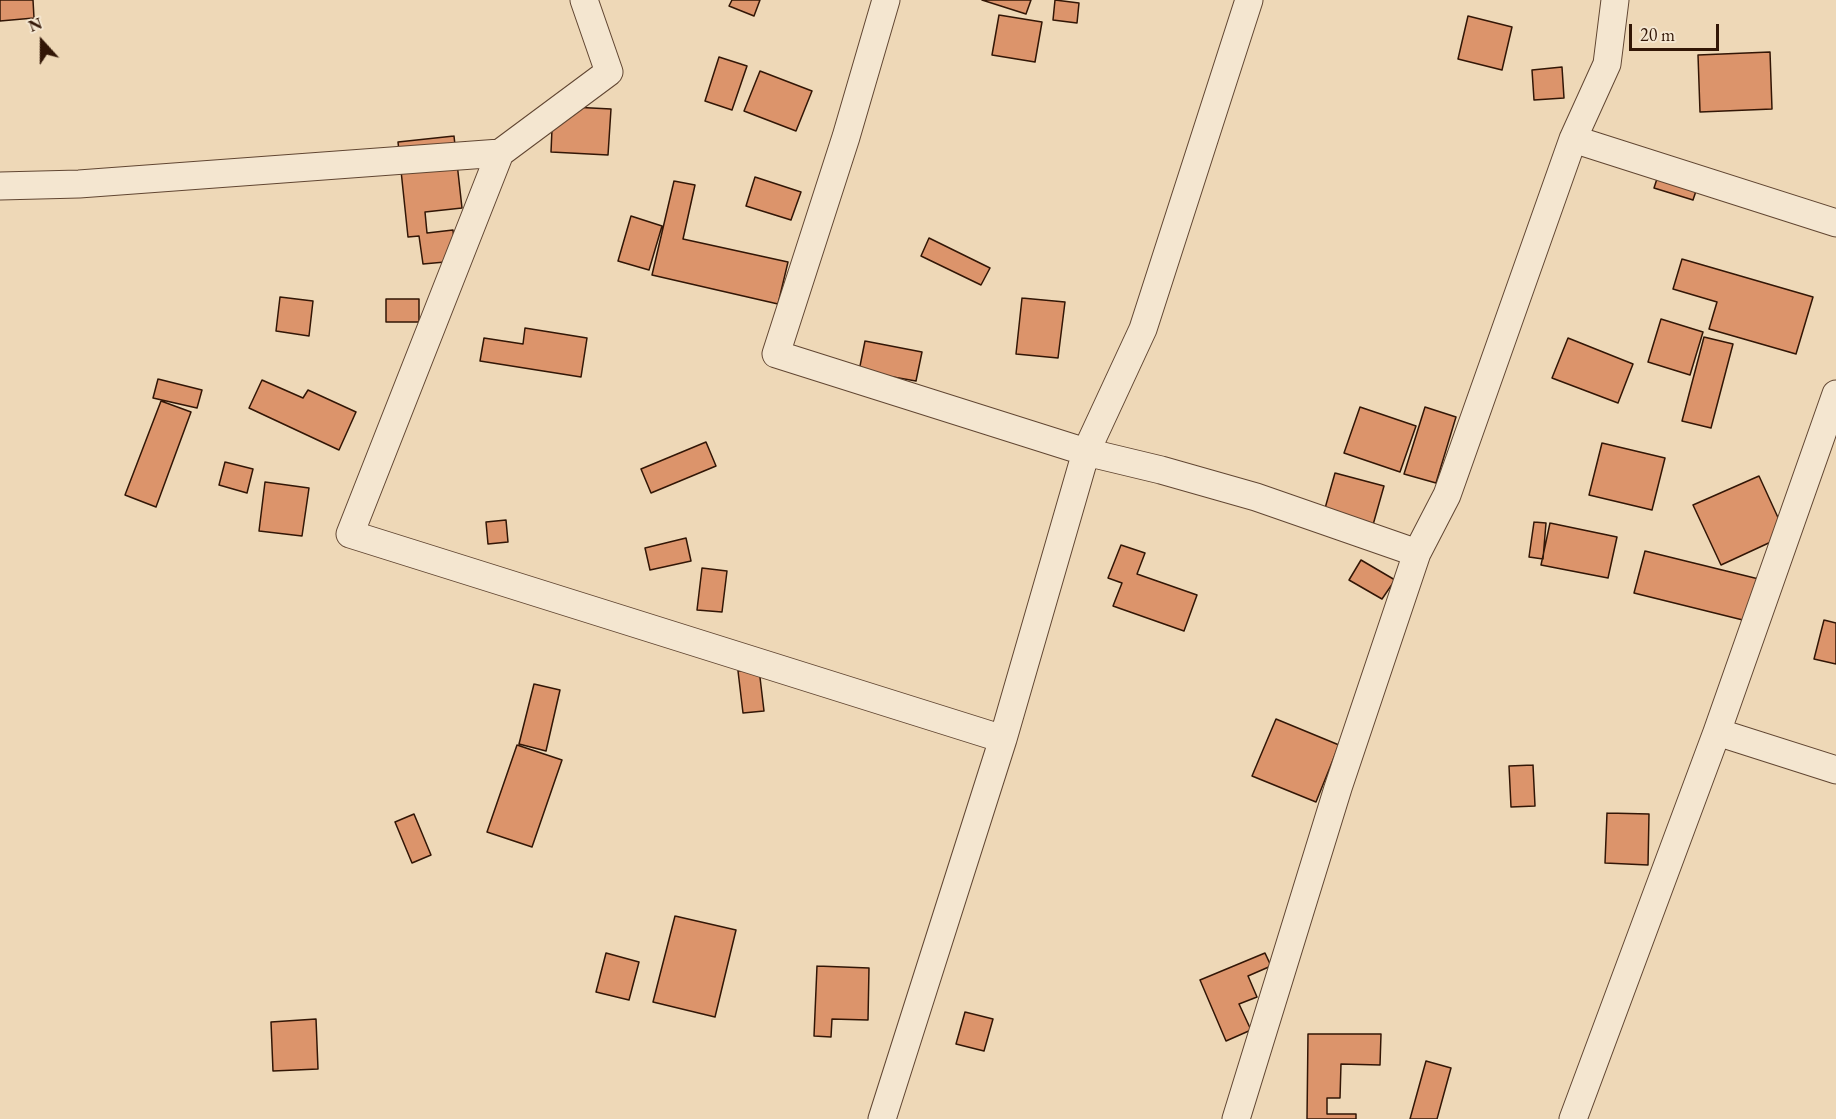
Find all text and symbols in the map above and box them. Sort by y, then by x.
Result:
north arrow [12,12,72,72]
scale bar [1632,12,1722,50]
text: N [26,13,45,37]
text: 20 m [1640,23,1675,46]

